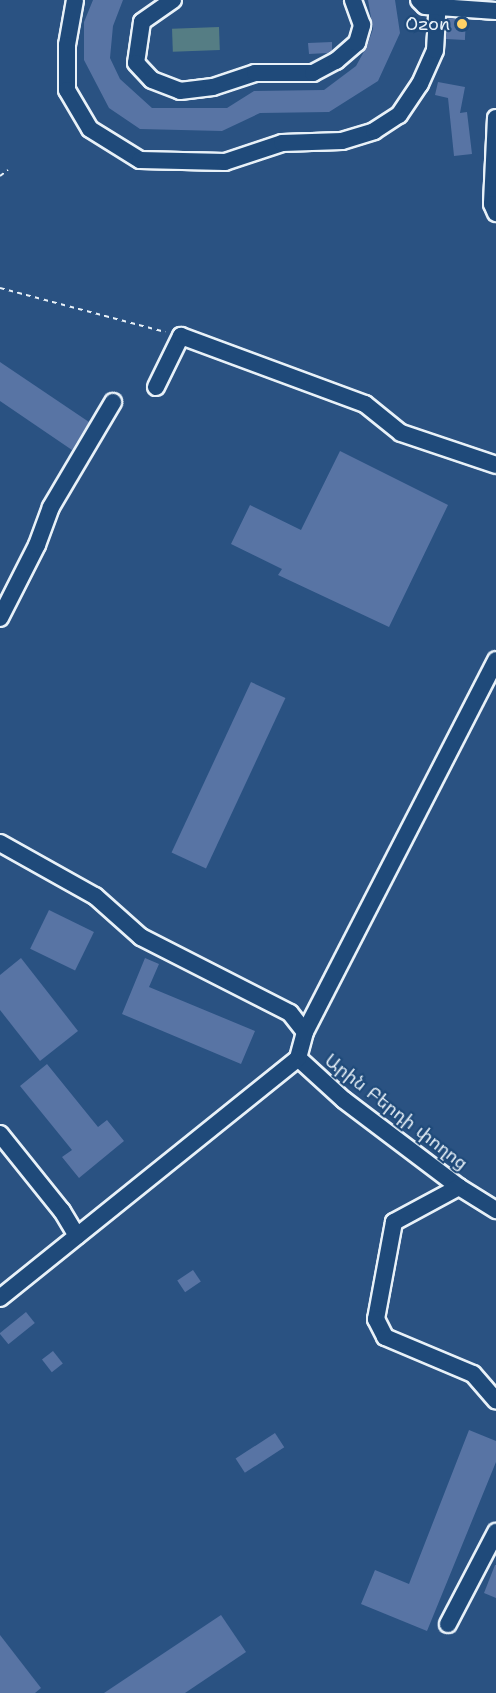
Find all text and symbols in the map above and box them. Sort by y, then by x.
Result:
place label: Ozon [405,13,450,35]
marker: Ozon [455,17,469,31]
street label: Արին Բերդի փողոց [320,1050,472,1174]

